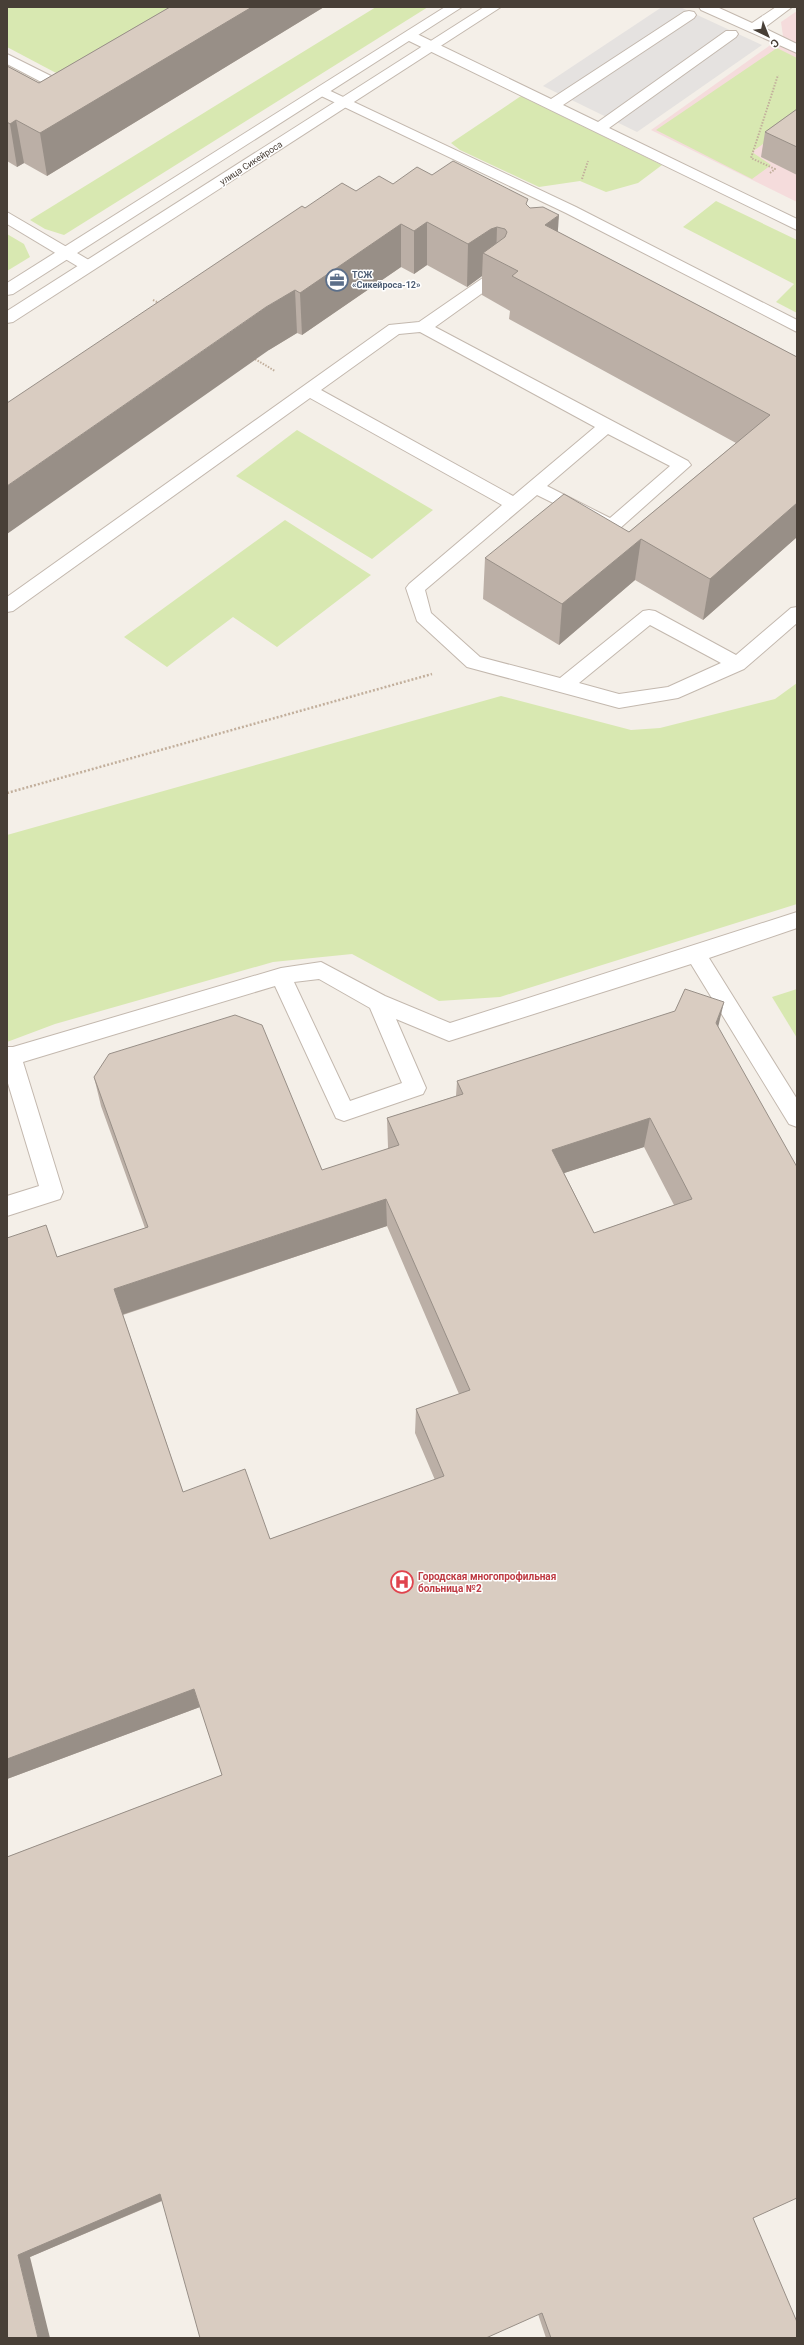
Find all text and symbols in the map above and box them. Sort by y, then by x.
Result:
north arrow [748,16,788,56]
text: С [767,36,782,50]
street label: улица Сикейроса [218,139,284,187]
office icon: ТСЖ «Сикейроса-12» [324,267,350,293]
place label: ТСЖ «Сикейроса-12» [352,270,421,290]
hospital icon: Городская многопрофильная больница №2 [389,1569,415,1595]
place label: Городская многопрофильная больница №2 [418,1571,556,1594]

